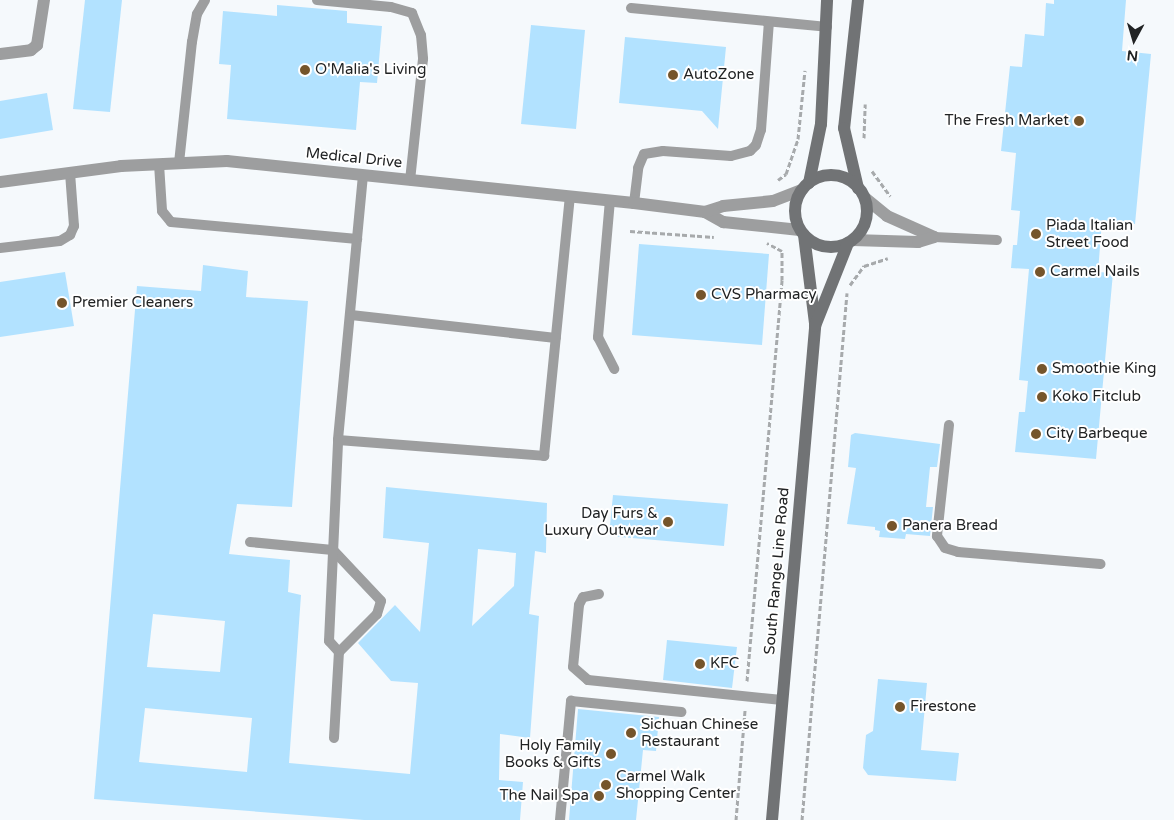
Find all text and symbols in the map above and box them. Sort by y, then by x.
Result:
north arrow [1109,15,1159,65]
text: N [1126,46,1139,64]
place label: O'Malia's Living [315,61,426,79]
marker: O'Malia's Living [299,64,311,76]
place label: AutoZone [683,66,754,84]
marker: AutoZone [667,69,679,81]
place label: The Fresh Market [945,112,1069,130]
marker: The Fresh Market [1073,115,1085,127]
street label: Medical Drive [305,144,403,172]
place label: Piada Italian Street Food [1046,216,1133,251]
marker: Piada Italian Street Food [1030,228,1042,240]
place label: Carmel Nails [1050,263,1140,281]
marker: Carmel Nails [1034,266,1046,278]
place label: CVS Pharmacy [711,286,816,304]
marker: CVS Pharmacy [695,289,707,301]
place label: Premier Cleaners [72,294,193,312]
marker: Premier Cleaners [56,297,68,309]
place label: Smoothie King [1052,360,1156,378]
marker: Smoothie King [1036,363,1048,375]
place label: Koko Fitclub [1052,388,1141,406]
marker: Koko Fitclub [1036,391,1048,403]
place label: City Barbeque [1046,425,1147,443]
marker: City Barbeque [1030,428,1042,440]
street label: South Range Line Road [761,487,793,655]
place label: Day Furs & Luxury Outwear [544,504,658,539]
marker: Day Furs & Luxury Outwear [662,516,674,528]
place label: Panera Bread [902,517,998,535]
marker: Panera Bread [886,520,898,532]
place label: KFC [710,655,739,673]
marker: KFC [694,658,706,670]
place label: Firestone [910,698,976,716]
marker: Firestone [894,701,906,713]
place label: Sichuan Chinese Restaurant [641,715,758,750]
marker: Sichuan Chinese Restaurant [625,727,637,739]
place label: Holy Family Books & Gifts [505,736,601,771]
marker: Holy Family Books & Gifts [605,748,617,760]
place label: Carmel Walk Shopping Center [616,767,736,802]
marker: Carmel Walk Shopping Center [600,779,612,791]
place label: The Nail Spa [500,787,589,805]
marker: The Nail Spa [593,790,605,802]

